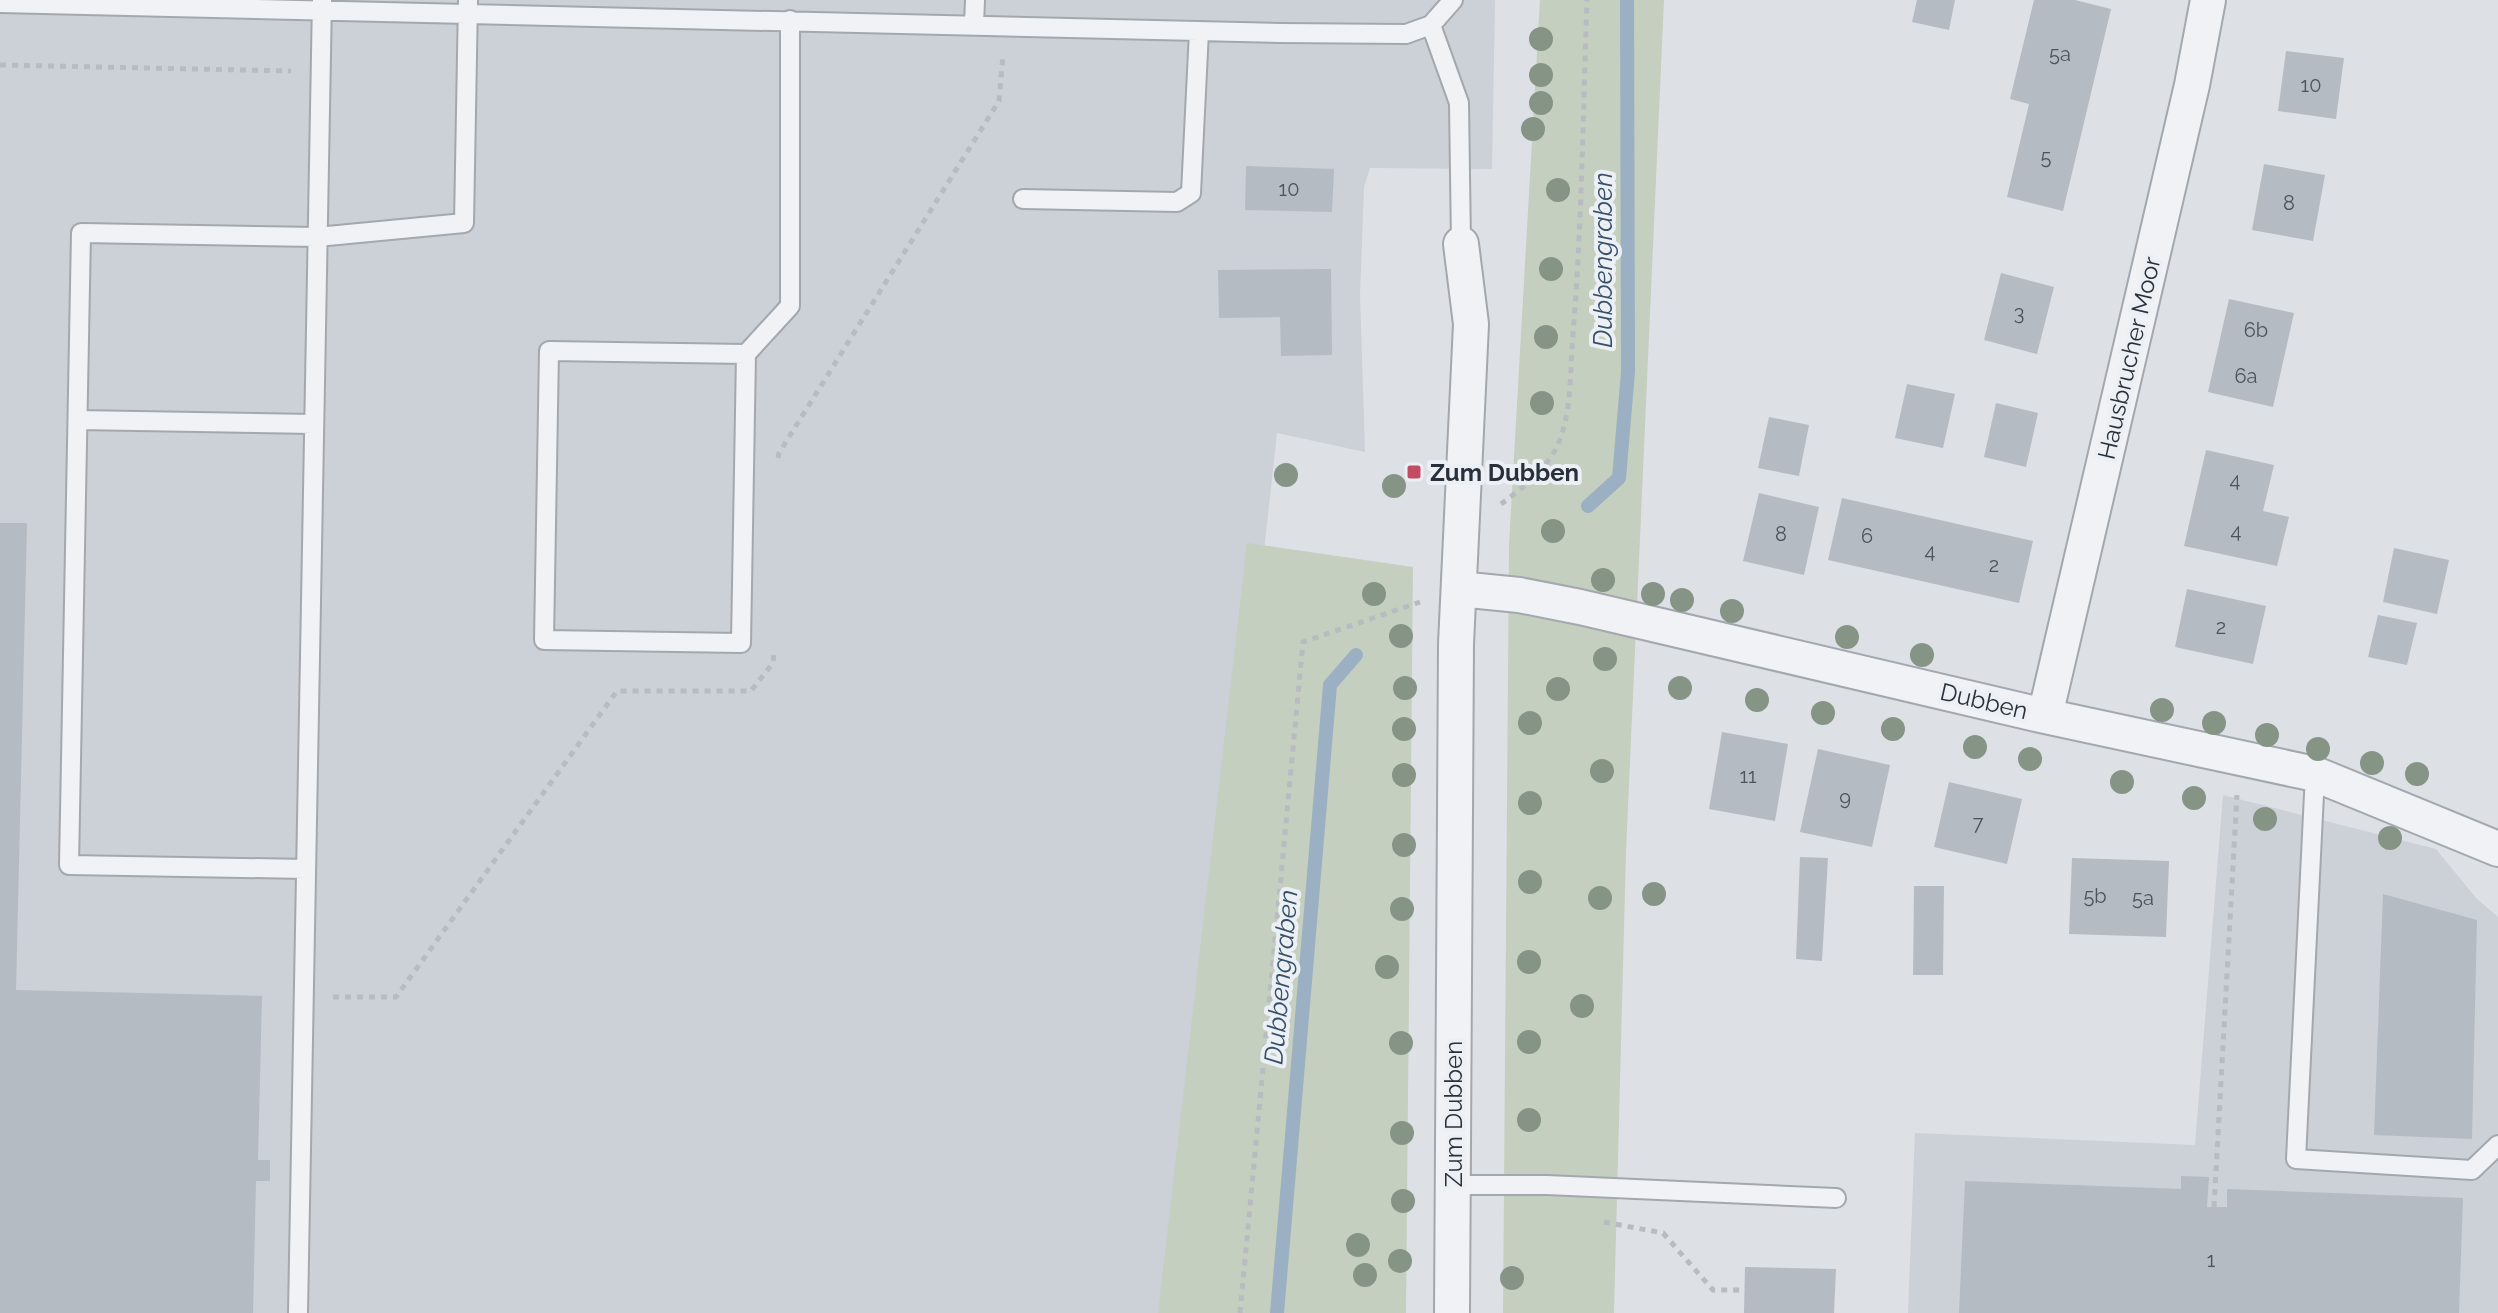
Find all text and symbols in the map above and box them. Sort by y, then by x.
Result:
house number: 5a [2049,42,2071,66]
house number: 10 [2301,73,2321,97]
house number: 5 [2041,145,2052,169]
water label: Dubbengraben [1588,172,1618,348]
house number: 10 [1279,177,1299,201]
house number: 8 [2283,191,2295,215]
street label: Hausbrucher Moor [2092,253,2167,462]
house number: 3 [2014,301,2024,325]
house number: 6b [2244,318,2268,342]
house number: 6a [2235,364,2257,388]
place label: Zum Dubben [1430,458,1579,487]
marker: Zum Dubben [1405,463,1423,481]
house number: 4 [2230,468,2241,492]
house number: 4 [2231,519,2242,543]
house number: 8 [1775,522,1787,546]
house number: 6 [1861,524,1873,548]
house number: 4 [1925,539,1936,563]
house number: 2 [1989,553,1999,577]
house number: 2 [2216,615,2226,639]
street label: Dubben [1937,677,2031,725]
house number: 11 [1739,764,1757,788]
house number: 9 [1839,786,1851,810]
house number: 7 [1973,811,1984,835]
house number: 5b [2083,884,2107,908]
house number: 5a [2132,886,2154,910]
water label: Dubbengraben [1258,888,1304,1066]
street label: Zum Dubben [1439,1041,1468,1187]
house number: 1 [2207,1248,2216,1272]

